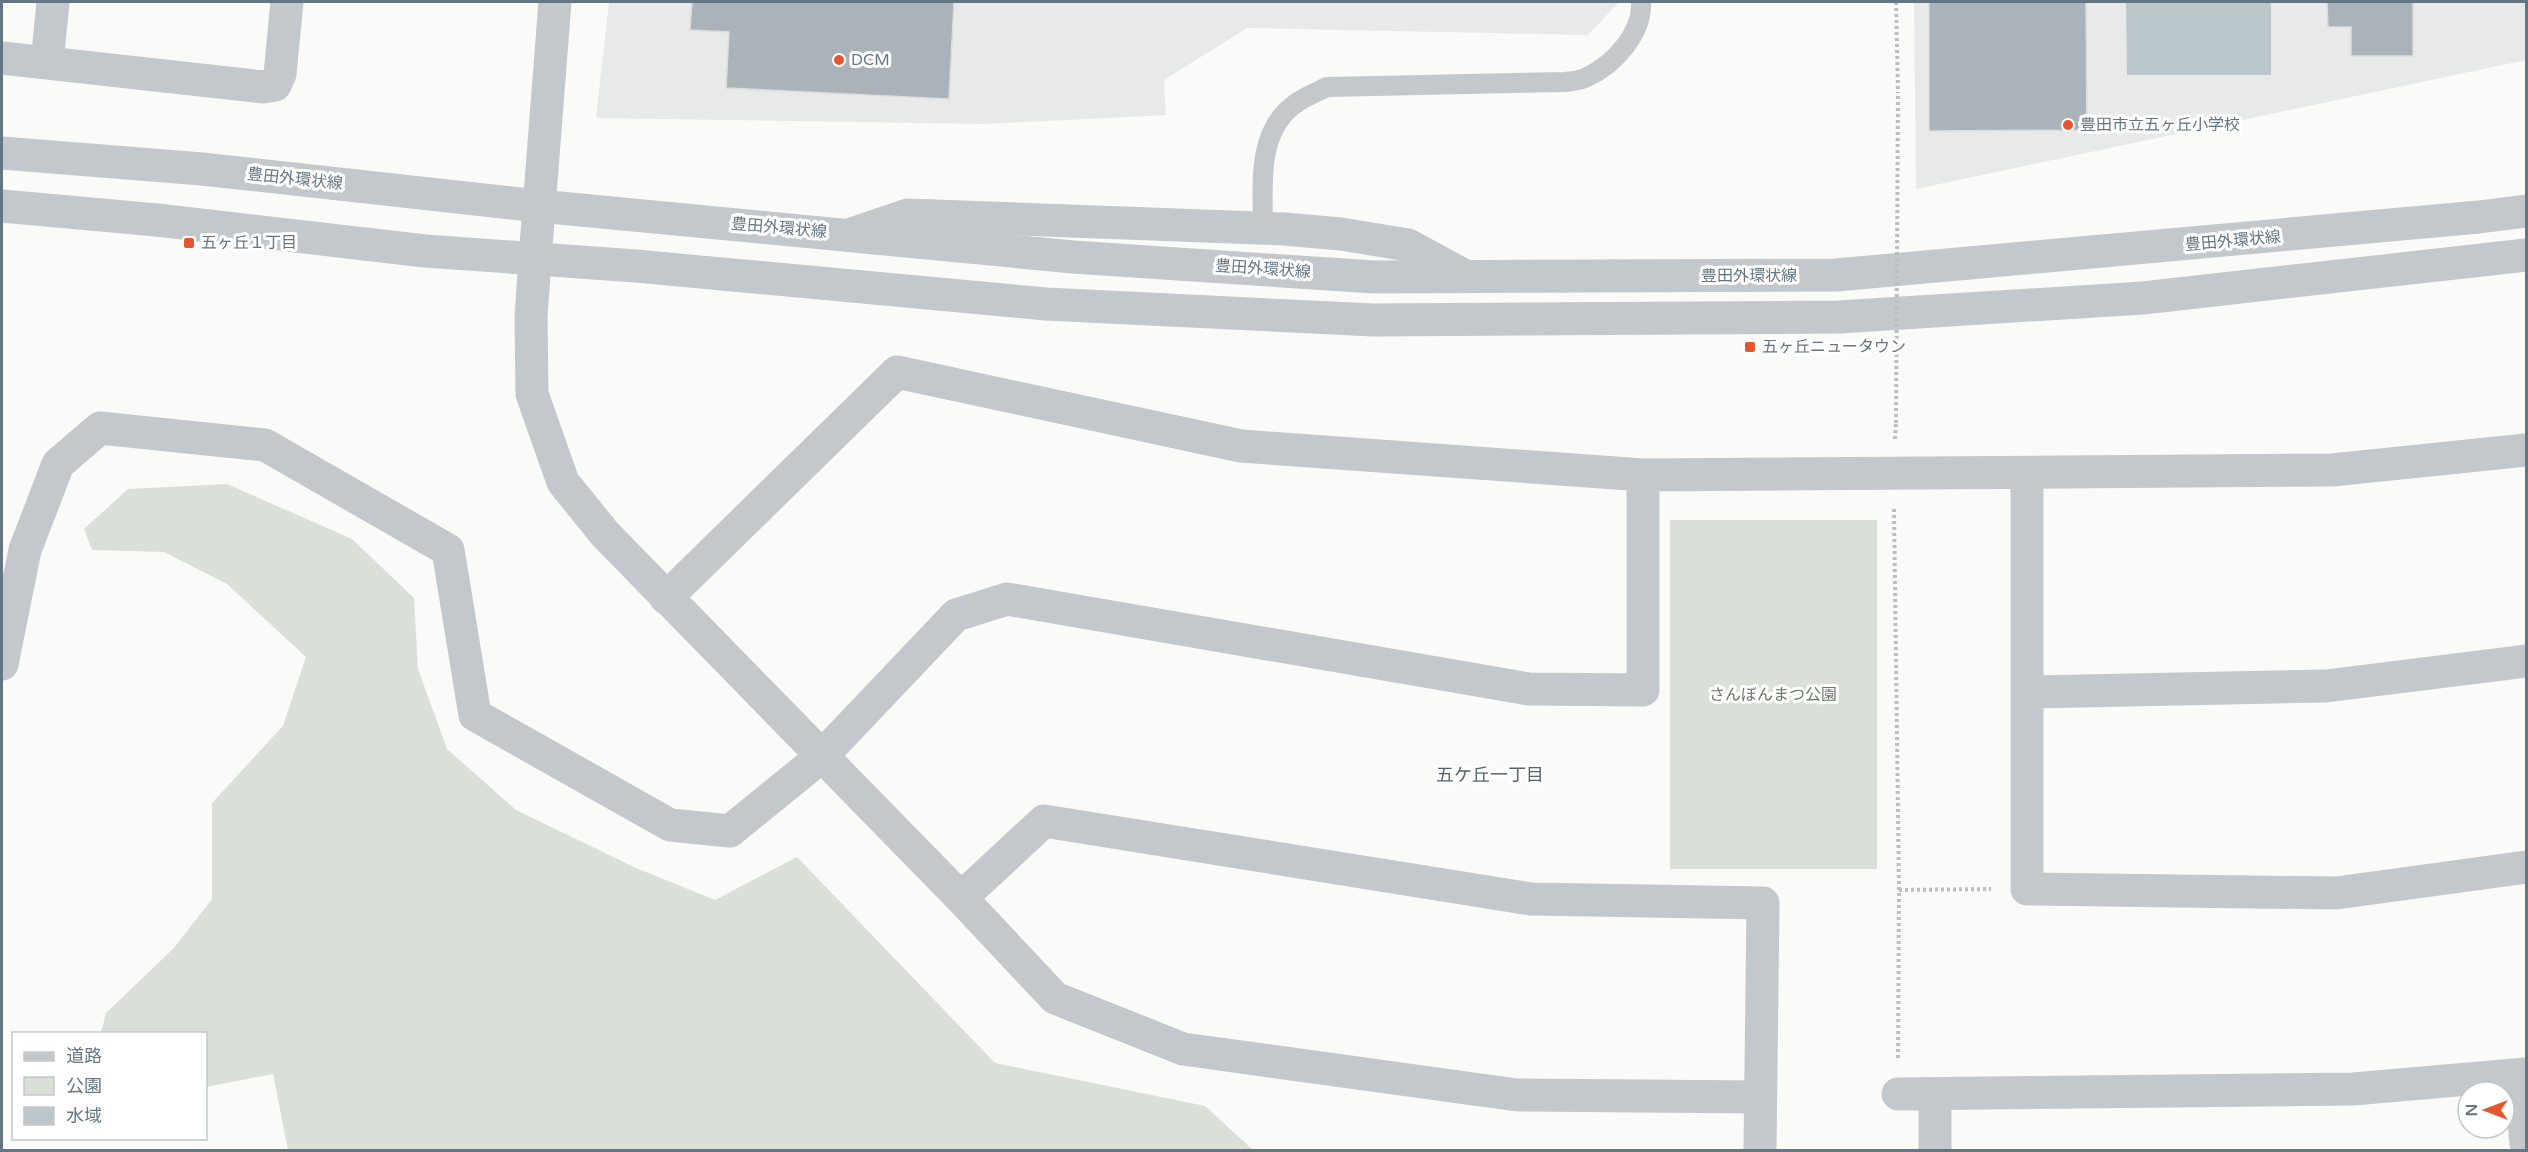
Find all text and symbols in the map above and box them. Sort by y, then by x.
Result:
place label: DCM [851,50,890,70]
marker: DCM [832,53,846,67]
place label: 豊田市立五ヶ丘小学校 [2080,115,2240,135]
marker: 豊田市立五ヶ丘小学校 [2061,118,2075,132]
street label: 豊田外環状線 [246,164,344,194]
street label: 豊田外環状線 [730,214,828,242]
street label: 豊田外環状線 [2184,227,2282,255]
place label: 五ヶ丘１丁目 [201,233,297,253]
marker: 五ヶ丘１丁目 [182,236,196,250]
street label: 豊田外環状線 [1214,256,1312,282]
street label: 豊田外環状線 [1701,266,1797,286]
place label: 五ヶ丘ニュータウン [1762,337,1906,357]
marker: 五ヶ丘ニュータウン [1743,340,1757,354]
park label: さんぼんまつ公園 [1709,685,1837,705]
district label: 五ケ丘一丁目 [1436,764,1544,786]
legend [12,1032,207,1140]
text: 道路 [66,1045,102,1067]
text: 公園 [66,1075,102,1097]
north arrow [2456,1080,2516,1140]
text: N [2462,1104,2482,1116]
text: 水域 [66,1105,102,1127]

